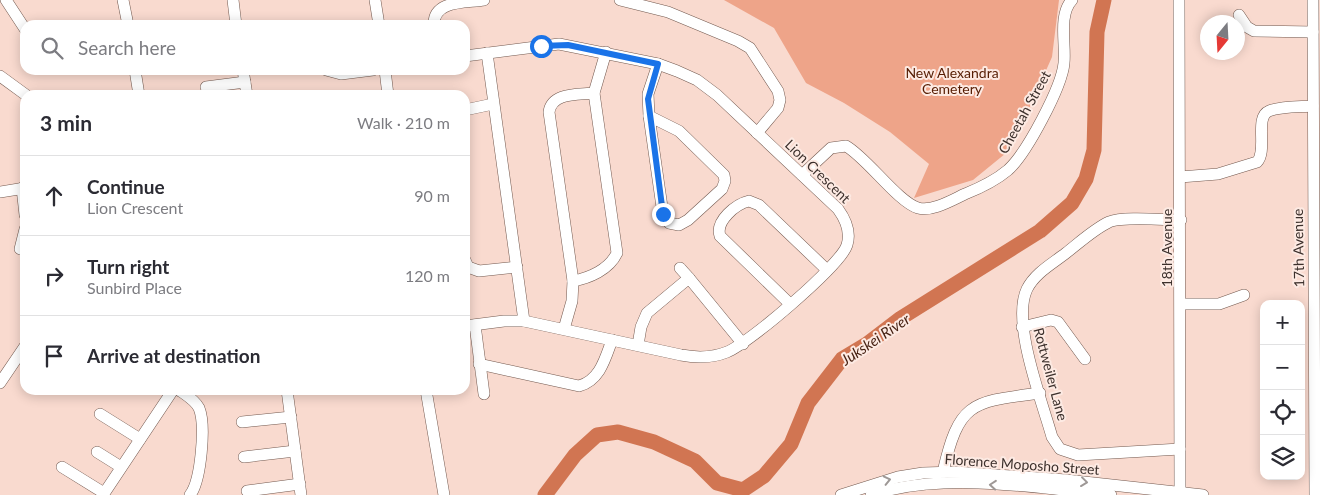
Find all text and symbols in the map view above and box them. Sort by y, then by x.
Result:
north arrow [1200,15,1245,60]
search box [20,20,470,75]
icon: search [38,34,66,62]
route start [530,35,553,58]
text: Search here [78,36,176,59]
park label: New Alexandra Cemetery [905,64,999,97]
street label: Cheetah Street [994,68,1054,156]
text: 3 min [40,110,92,135]
text: Walk · 210 m [357,113,450,132]
street label: Lion Crescent [782,136,854,206]
text: Continue [87,175,165,198]
icon: ahead [40,182,68,210]
text: 90 m [414,186,450,205]
text: Lion Crescent [87,198,183,217]
route end [652,203,675,226]
street label: 18th Avenue [1158,209,1175,287]
street label: 17th Avenue [1289,209,1307,287]
text: Turn right [87,255,169,278]
icon: right [40,262,68,290]
text: 120 m [405,266,450,285]
text: Sunbird Place [87,278,182,297]
map controls [1260,300,1305,480]
button: + [1260,300,1305,345]
water label: Jukskei River [836,309,914,369]
street label: Rottweiler Lane [1030,326,1072,422]
icon: arrive [40,342,68,370]
text: Arrive at destination [87,344,260,367]
button: − [1260,345,1305,390]
button: locate [1260,390,1305,435]
button: layers [1260,435,1305,480]
street label: Florence Moposho Street [944,450,1100,478]
one-way arrow [883,475,892,486]
one-way arrow [1080,476,1088,487]
one-way arrow [988,479,996,490]

